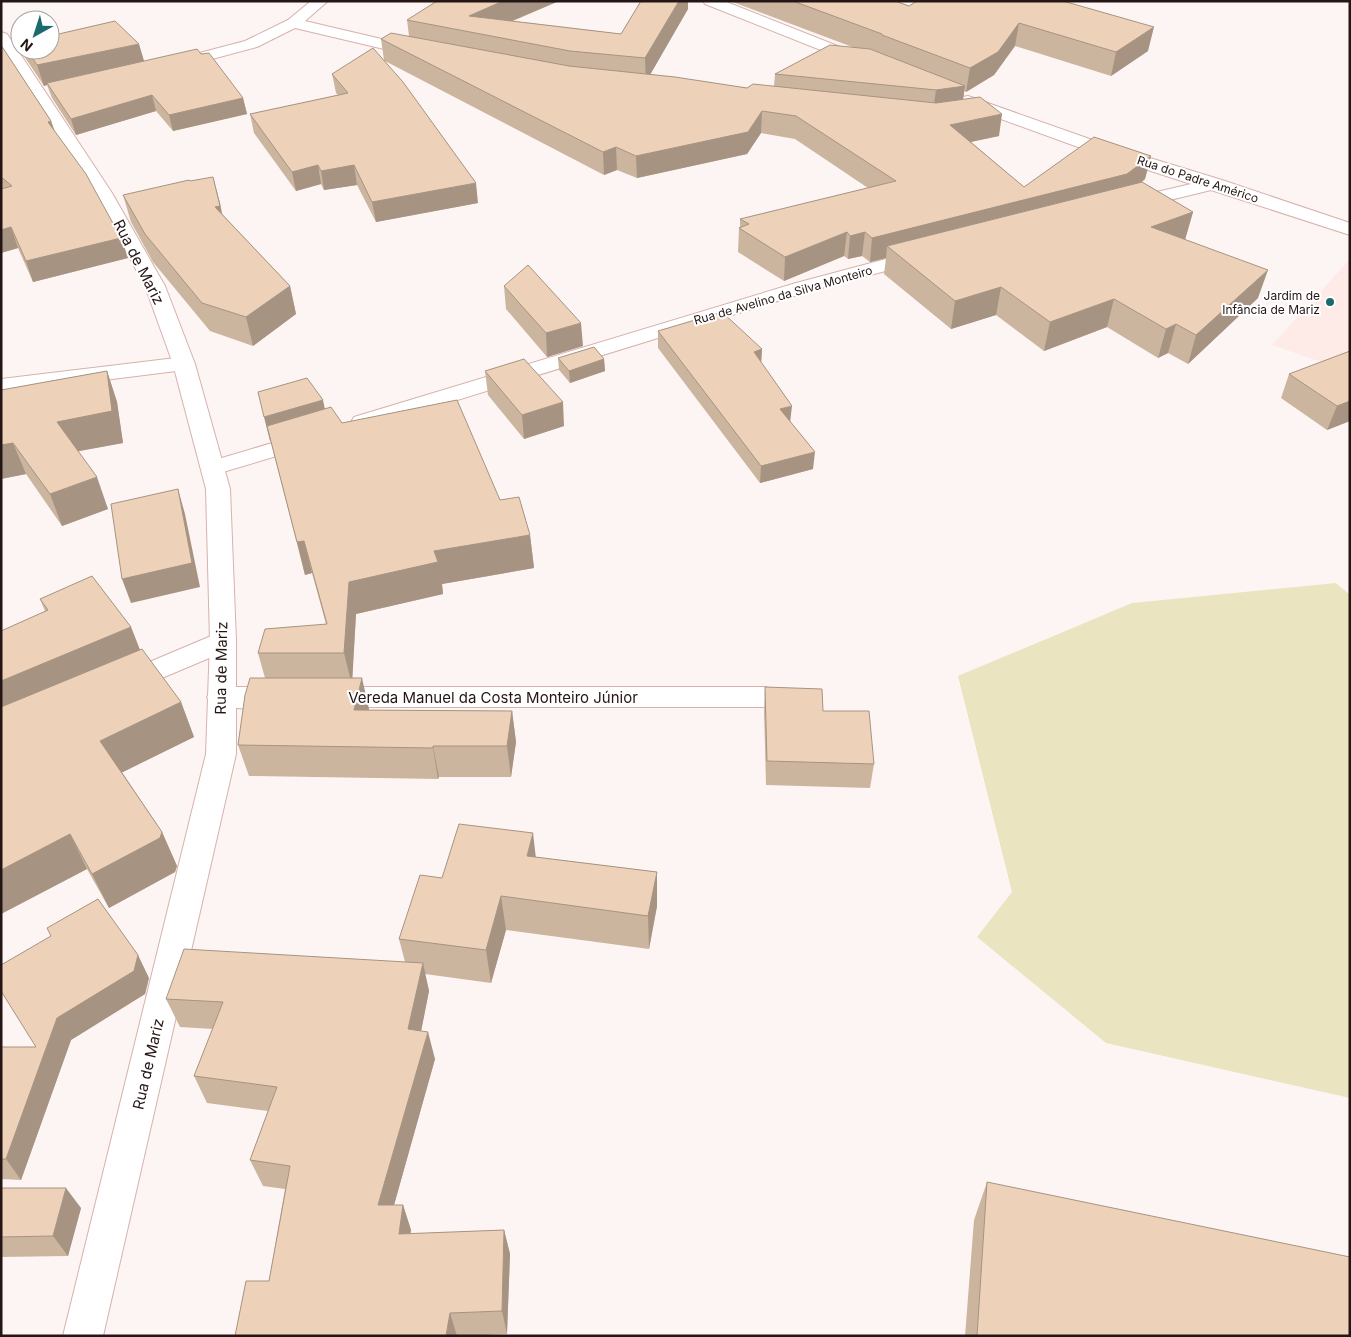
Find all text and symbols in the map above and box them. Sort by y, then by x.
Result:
north arrow [10,10,60,60]
text: N [17,36,36,55]
street label: Rua do Padre Américo [1135,152,1261,206]
street label: Rua de Mariz [109,216,169,308]
street label: Rua de Avelino da Silva Monteiro [692,262,874,328]
place label: Jardim de Infância de Mariz [1222,288,1320,317]
marker: Jardim de Infância de Mariz [1324,296,1336,308]
street label: Rua de Mariz [211,621,231,715]
street label: Vereda Manuel da Costa Monteiro Júnior [348,688,638,707]
street label: Rua de Mariz [128,1017,168,1111]

